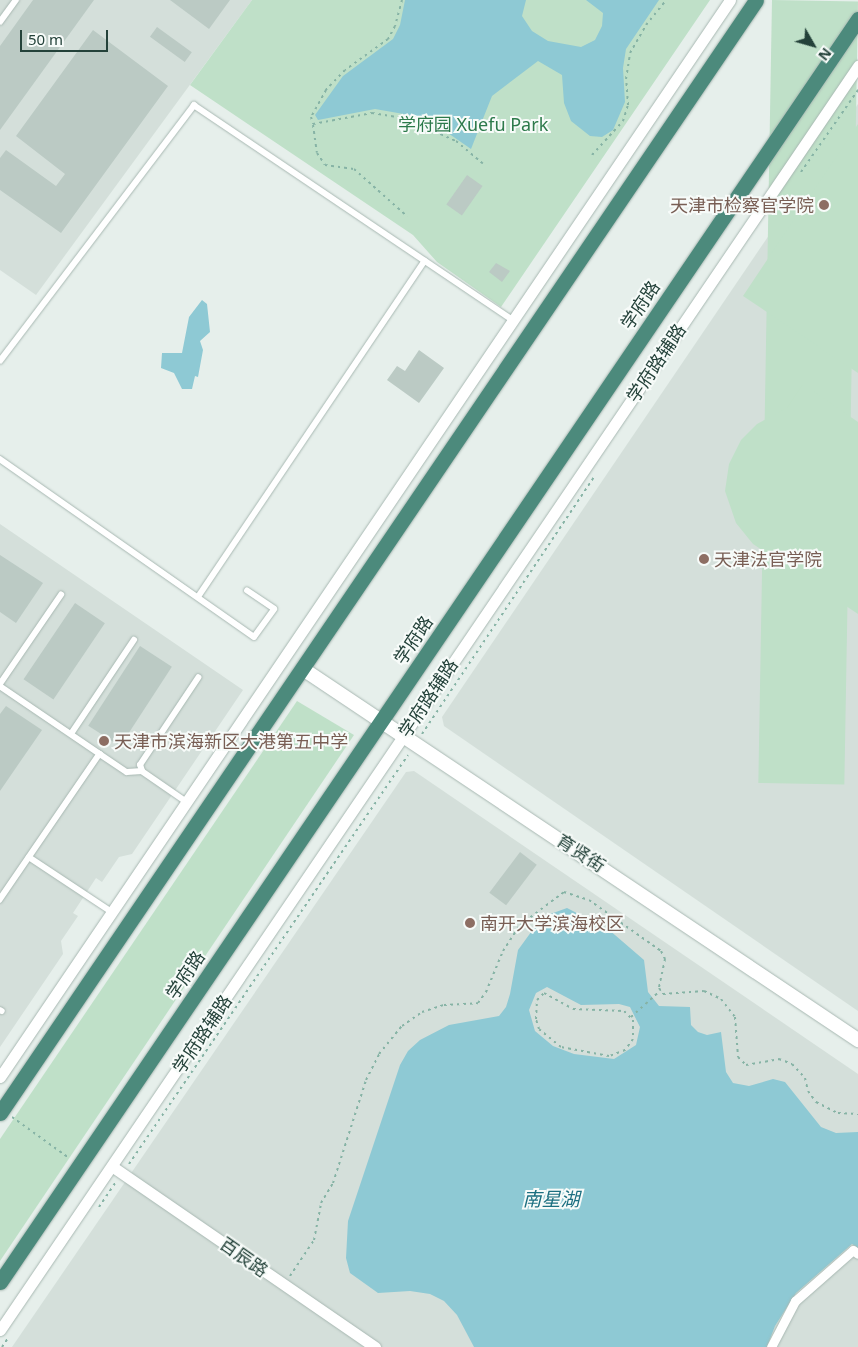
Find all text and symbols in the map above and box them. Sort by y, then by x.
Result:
scale bar [22,20,110,52]
north arrow [788,20,838,70]
text: 50 m [28,29,63,49]
text: N [814,44,836,65]
park label: 学府园 Xuefu Park [398,113,548,135]
place label: 天津市检察官学院 [670,194,814,216]
marker: 天津市检察官学院 [818,199,830,211]
street label: 学府路 [616,277,664,333]
street label: 学府路辅路 [622,320,690,406]
place label: 天津法官学院 [714,548,822,570]
marker: 天津法官学院 [698,553,710,565]
street label: 学府路 [389,612,437,668]
street label: 学府路辅路 [394,655,462,741]
place label: 天津市滨海新区大港第五中学 [114,730,348,752]
marker: 天津市滨海新区大港第五中学 [98,735,110,747]
street label: 育贤街 [552,829,610,877]
place label: 南开大学滨海校区 [480,912,624,934]
marker: 南开大学滨海校区 [464,917,476,929]
street label: 学府路 [161,947,209,1003]
street label: 学府路辅路 [168,991,236,1077]
water label: 南星湖 [523,1189,579,1211]
street label: 百辰路 [216,1233,272,1281]

